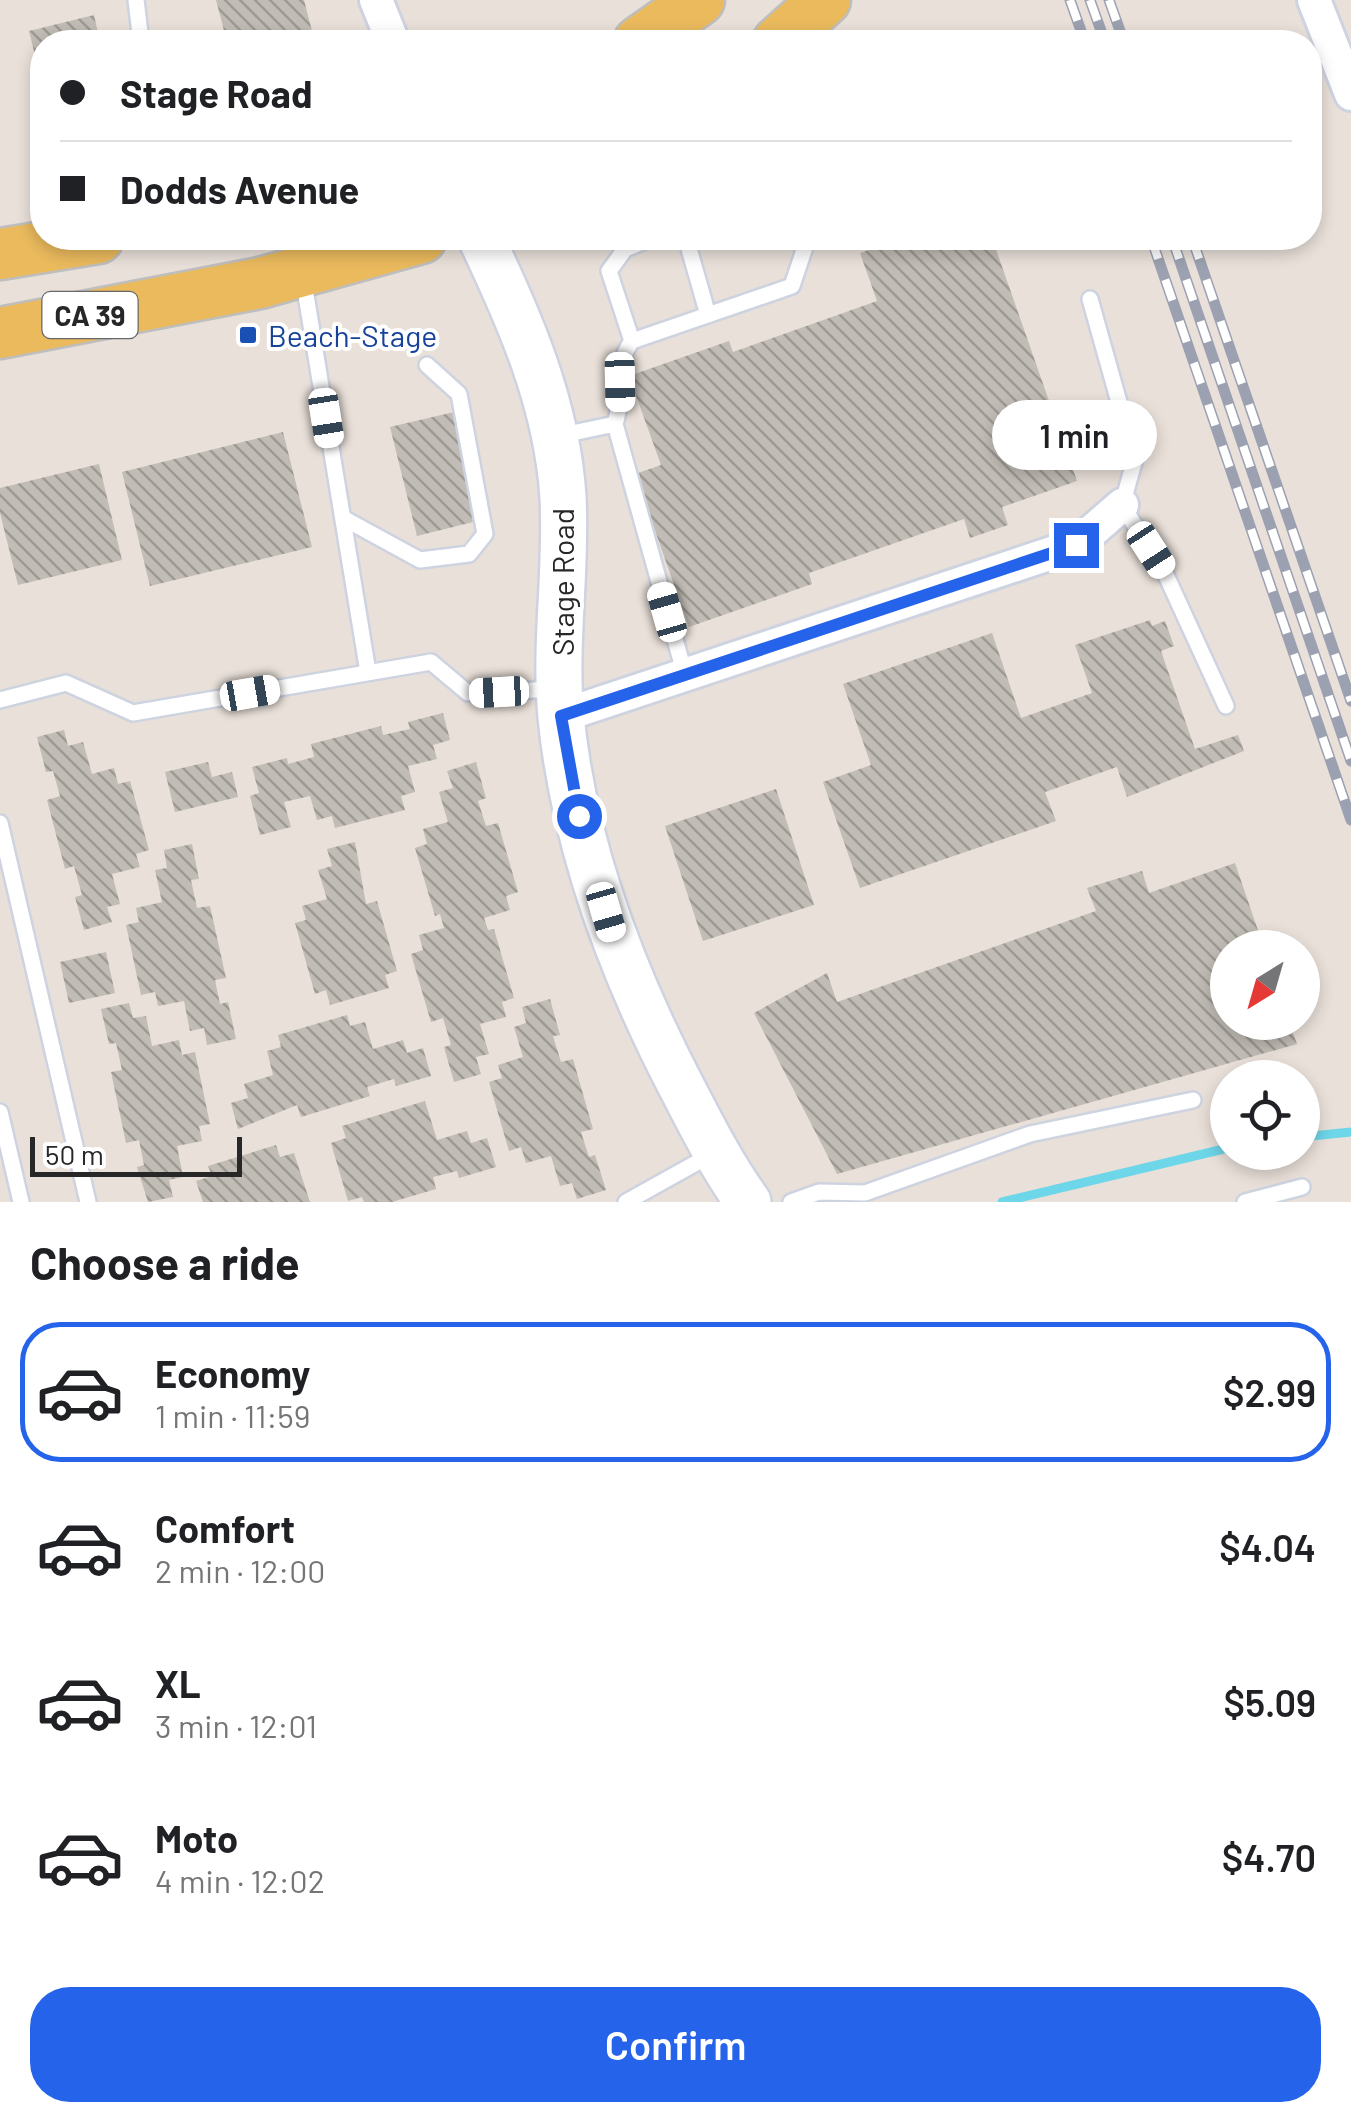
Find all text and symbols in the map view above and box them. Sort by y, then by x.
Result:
text: Stage Road [120,70,312,116]
text: Dodds Avenue [120,166,359,212]
road number: CA 39 [42,292,138,338]
place label: Beach-Stage [268,317,437,353]
marker: Beach-Stage [237,324,259,346]
car [604,352,636,412]
car [306,386,346,450]
callout: 1 min [994,400,1158,470]
text: 1 min [1040,416,1109,454]
street label: Stage Road [544,508,580,656]
car [1122,517,1180,583]
route end [1054,523,1099,568]
car [644,579,690,645]
car [218,673,282,713]
car [468,675,530,709]
route start [557,794,602,839]
car [583,879,629,945]
north arrow [1210,930,1320,1040]
map controls [1210,930,1320,1170]
button: locate [1210,1060,1320,1170]
scale bar [30,1132,242,1176]
text: 50 m [45,1137,104,1171]
text: Choose a ride [30,1235,300,1289]
icon: car [35,1347,125,1437]
text: Economy [155,1350,310,1396]
text: $2.99 [1223,1369,1316,1415]
text: 1 min · 11:59 [155,1396,310,1434]
icon: car [35,1502,125,1592]
text: Comfort [155,1505,295,1551]
text: $4.04 [1219,1524,1316,1570]
text: 2 min · 12:00 [155,1551,325,1589]
icon: car [35,1657,125,1747]
text: XL [155,1660,201,1706]
text: $5.09 [1223,1679,1316,1725]
text: 3 min · 12:01 [155,1706,317,1744]
icon: car [35,1812,125,1902]
text: Moto [155,1815,238,1861]
text: $4.70 [1222,1834,1316,1880]
text: 4 min · 12:02 [155,1861,325,1899]
button: Confirm [30,1987,1321,2102]

